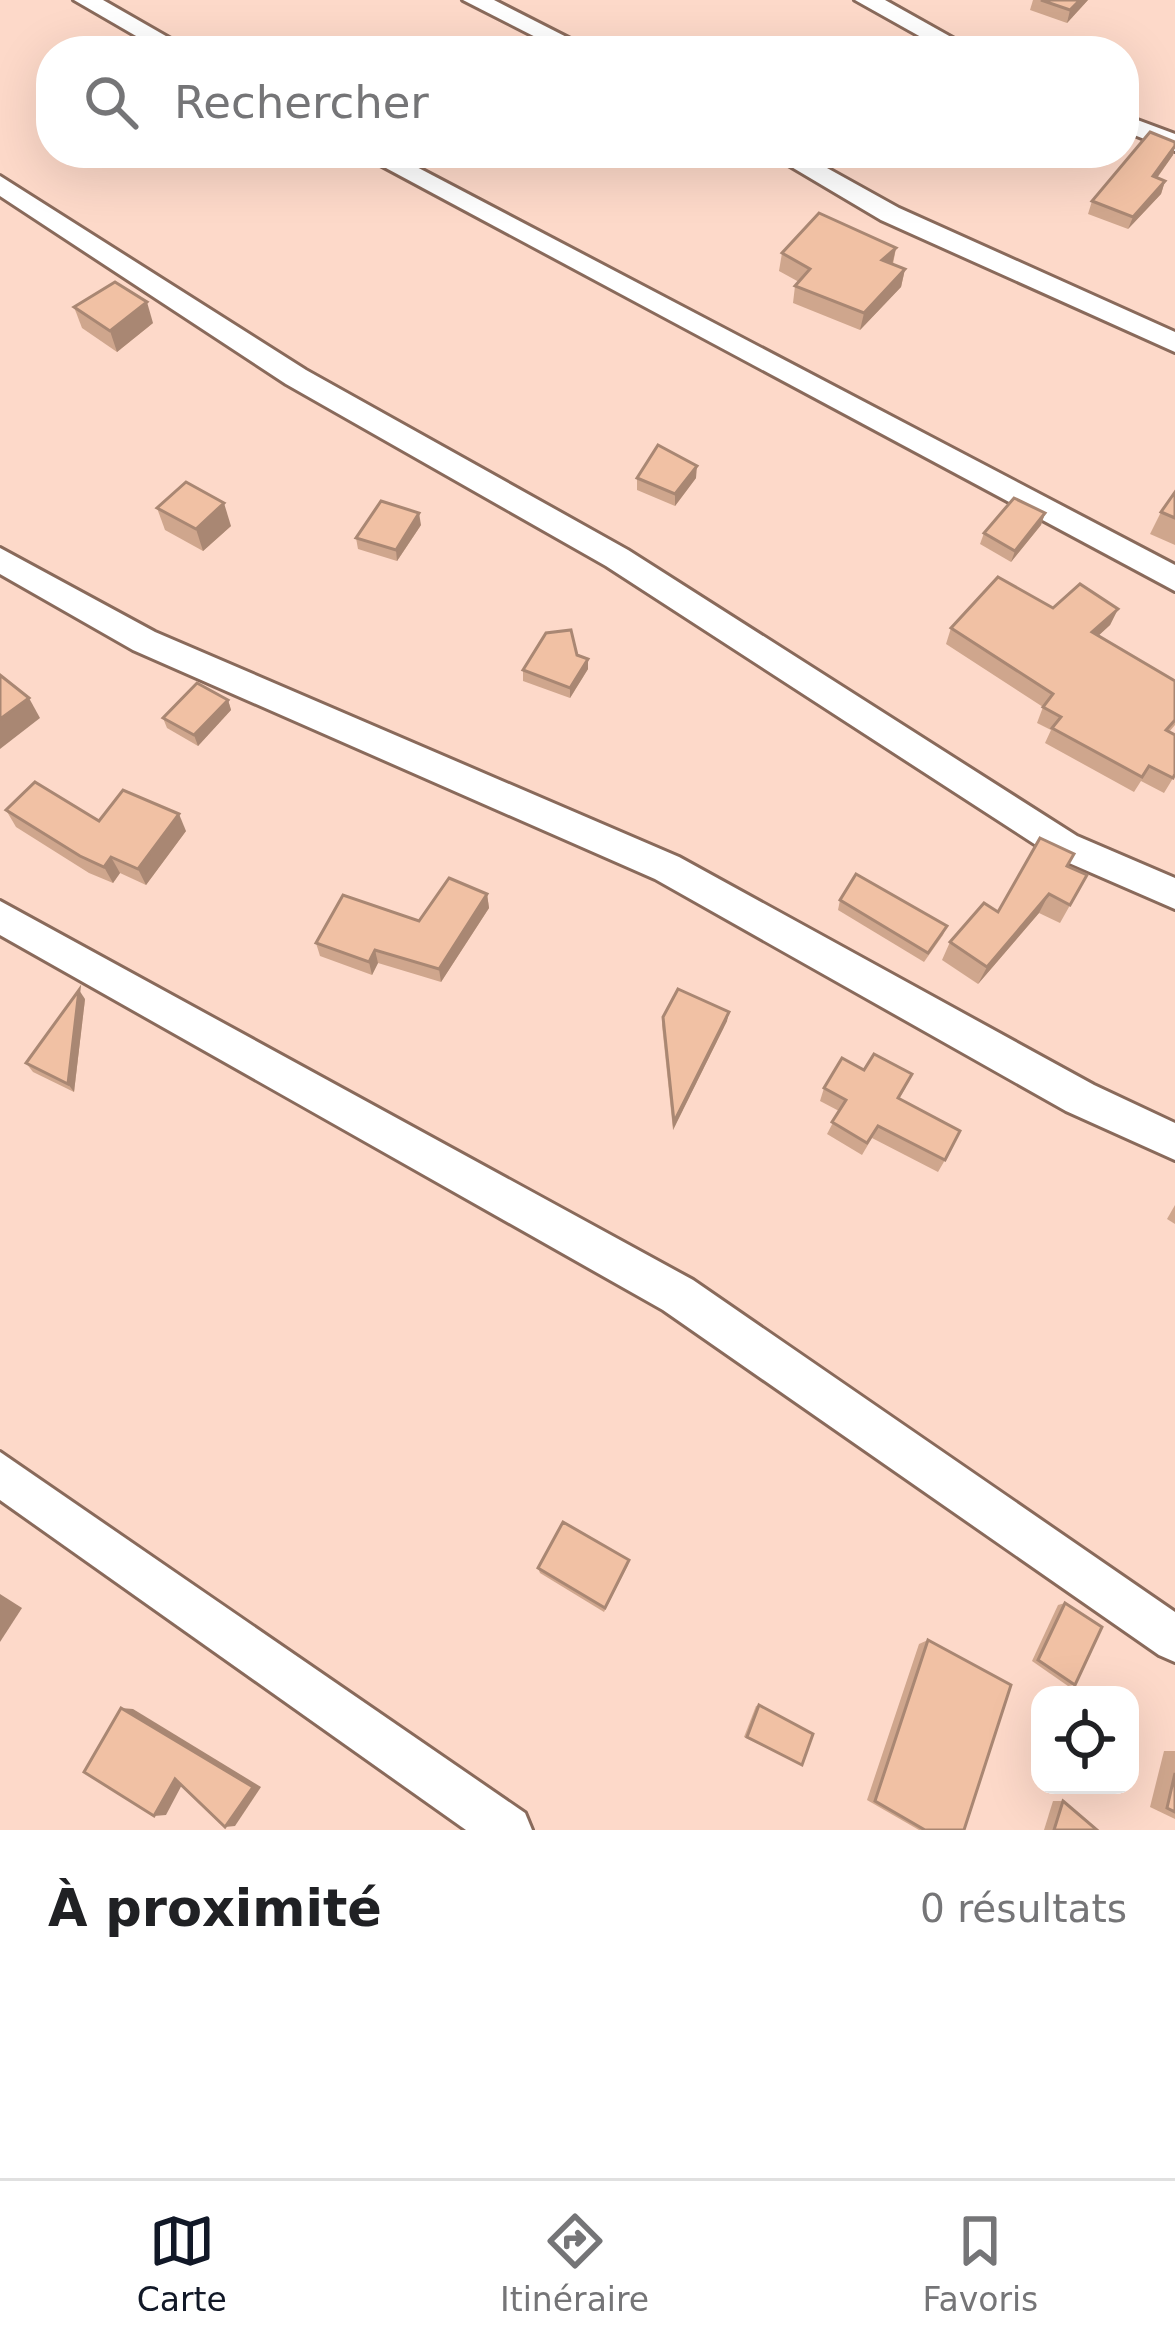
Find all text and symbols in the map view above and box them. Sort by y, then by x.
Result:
search box [36,36,1139,168]
icon: search [78,69,144,135]
text: Rechercher [174,76,429,129]
map controls [1031,1686,1139,1794]
button: locate [1031,1686,1139,1794]
text: À proximité [48,1879,382,1938]
text: 0 résultats [920,1886,1127,1931]
tab: Carte [137,2208,227,2319]
tab: Itinéraire [500,2208,649,2319]
tab: Favoris [922,2208,1038,2319]

